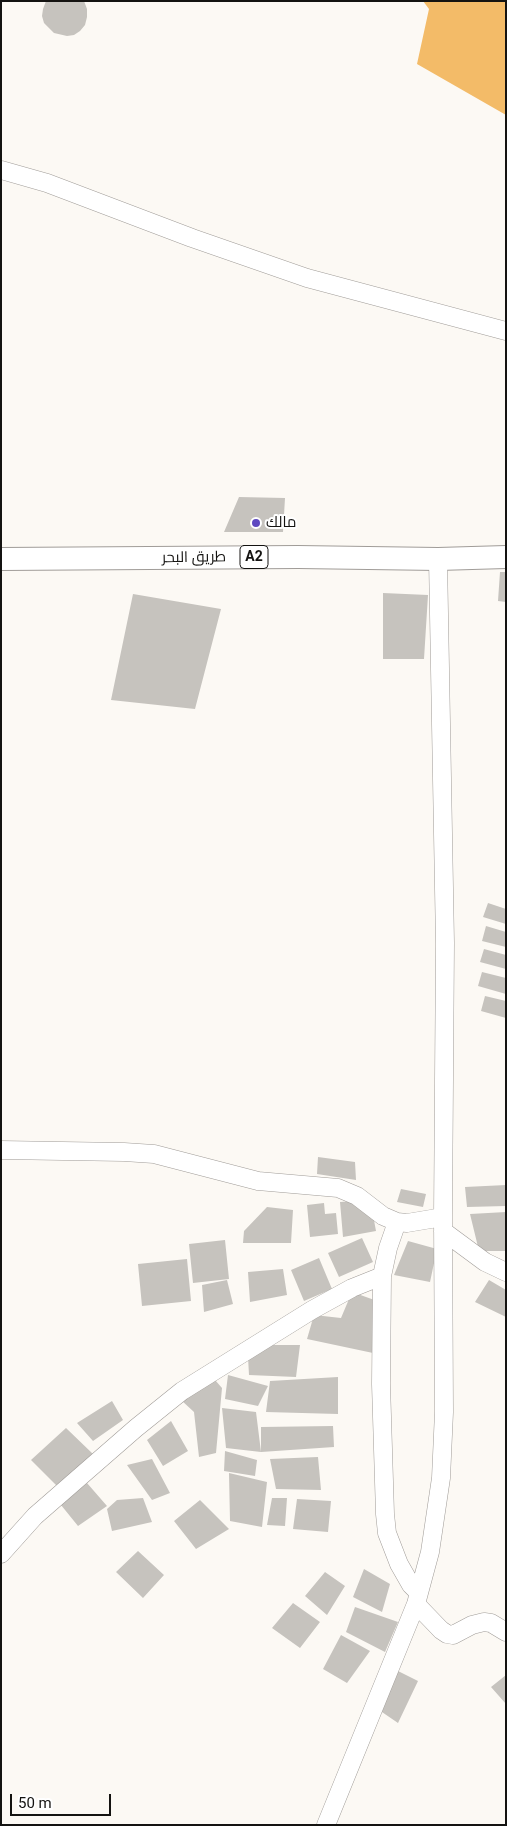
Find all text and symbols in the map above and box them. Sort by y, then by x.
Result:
place label: مالك [266,514,296,532]
marker: مالك [250,517,262,529]
road number: A2 [240,546,268,568]
street label: طريق البحر [162,548,226,568]
scale bar [12,1784,114,1816]
text: 50 m [18,1794,52,1812]

